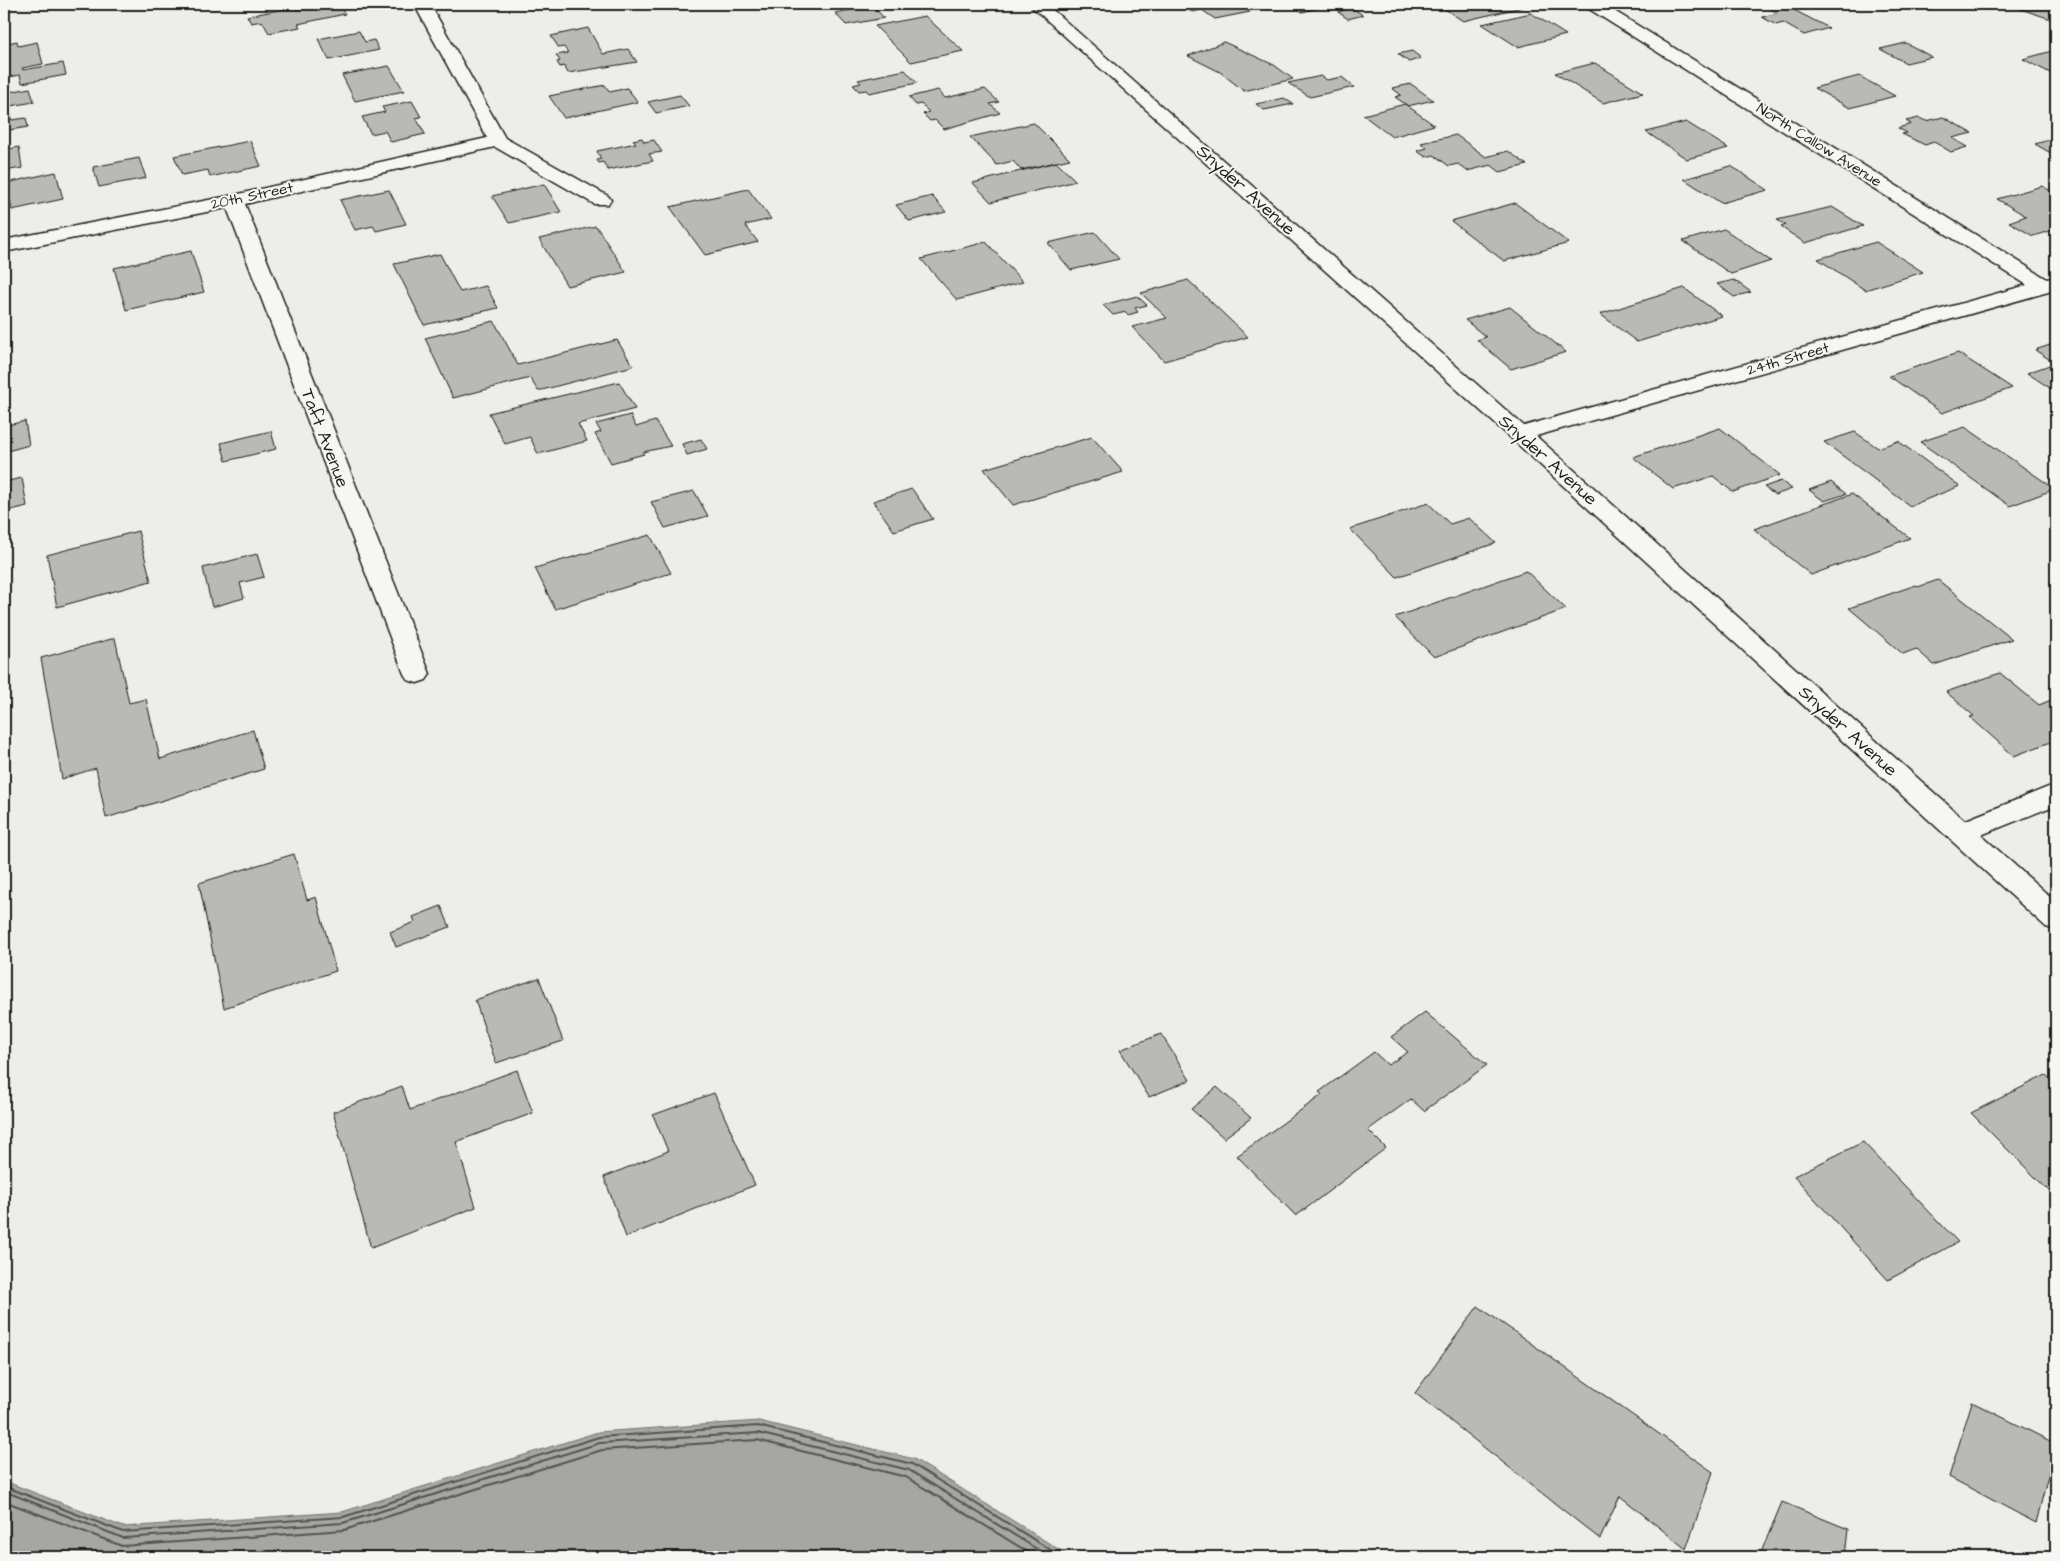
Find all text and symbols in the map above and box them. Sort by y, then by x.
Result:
street label: North Callow Avenue [1752,98,1886,192]
street label: Snyder Avenue [1191,139,1301,242]
street label: 20th Street [209,177,295,215]
street label: 24th Street [1744,337,1832,381]
street label: Taft Avenue [295,385,355,491]
street label: Snyder Avenue [1493,409,1603,512]
street label: Snyder Avenue [1793,680,1903,783]

